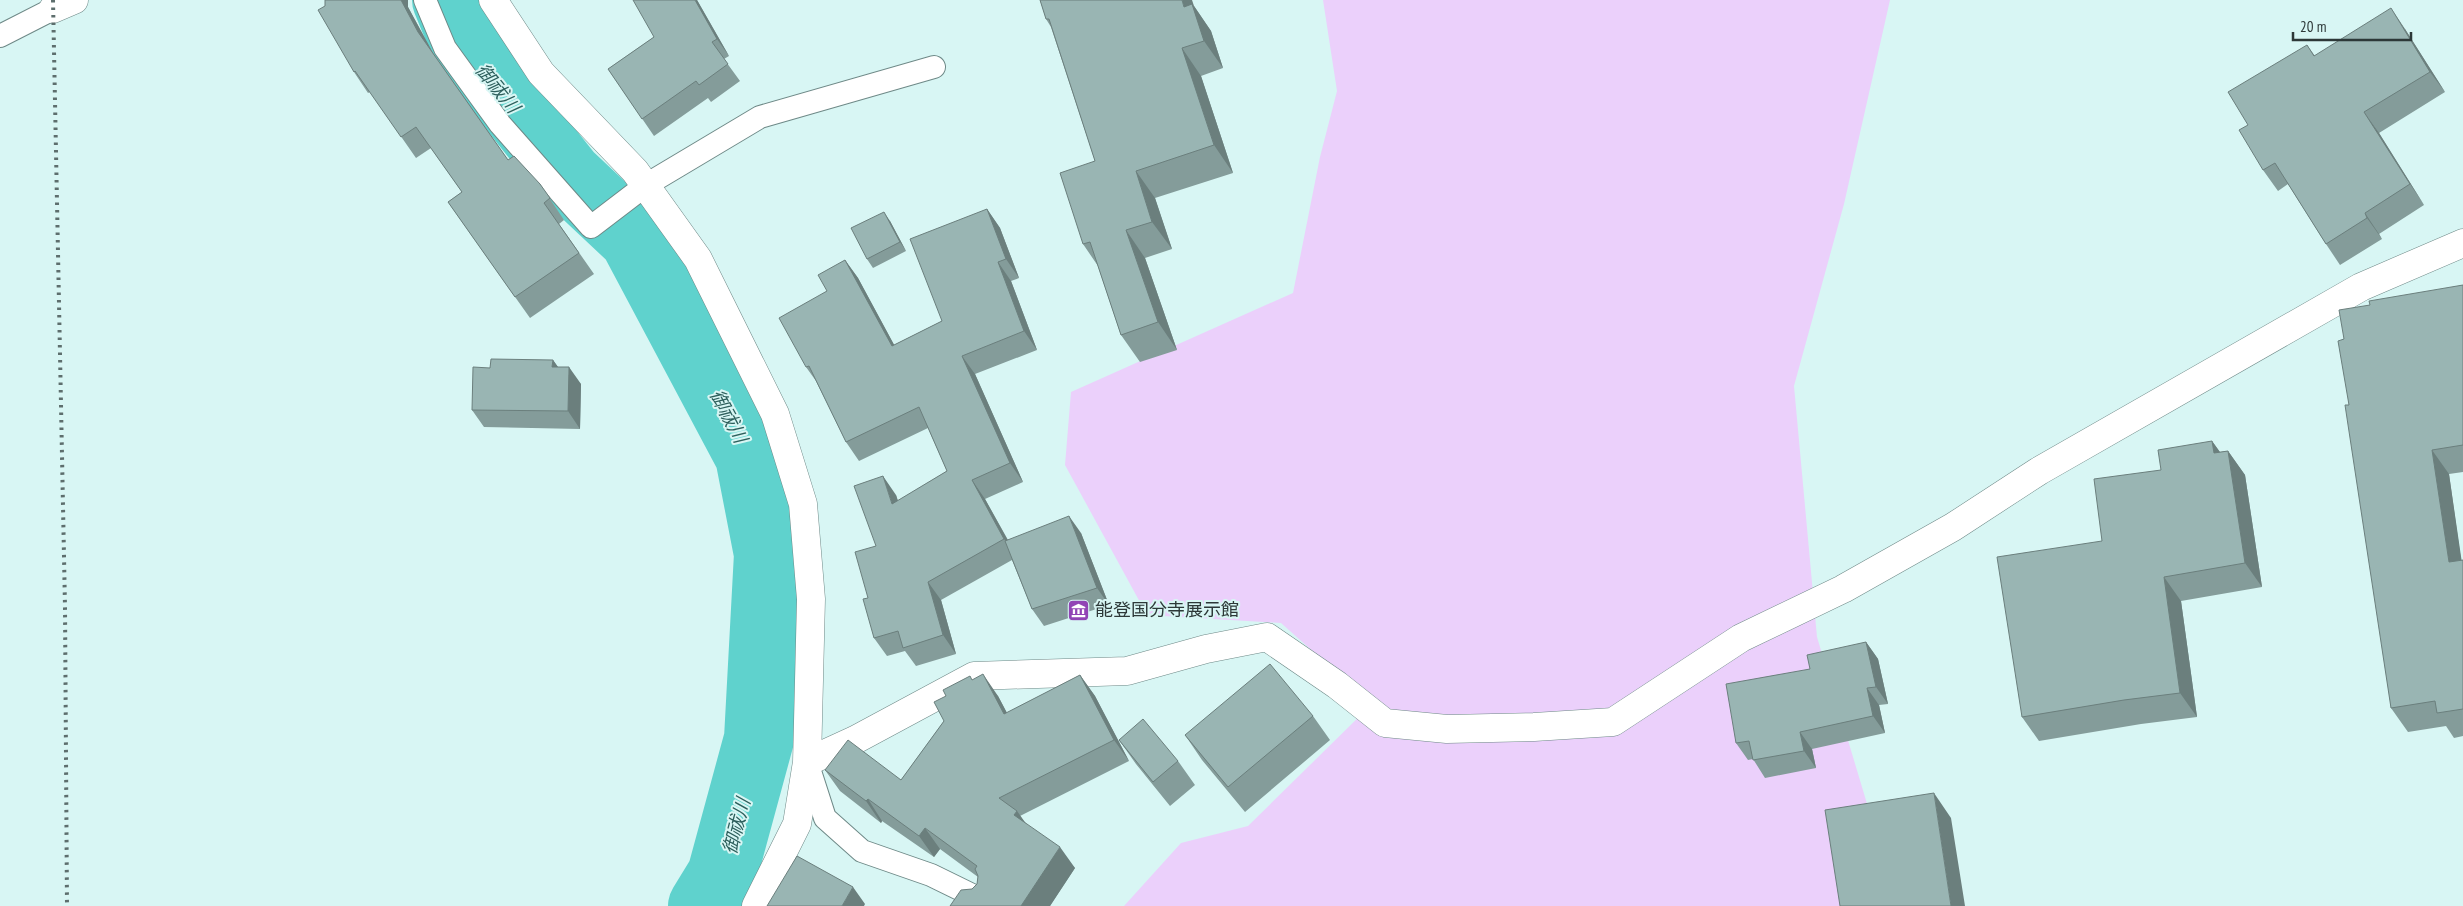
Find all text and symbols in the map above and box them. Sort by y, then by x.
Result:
scale bar [2293,10,2410,42]
text: 20 m [2300,17,2326,36]
water label: 御祓川 [471,58,527,119]
water label: 御祓川 [705,385,754,449]
museum icon: 能登国分寺展示館 [1067,598,1091,622]
place label: 能登国分寺展示館 [1095,598,1239,621]
water label: 御祓川 [717,793,755,857]

